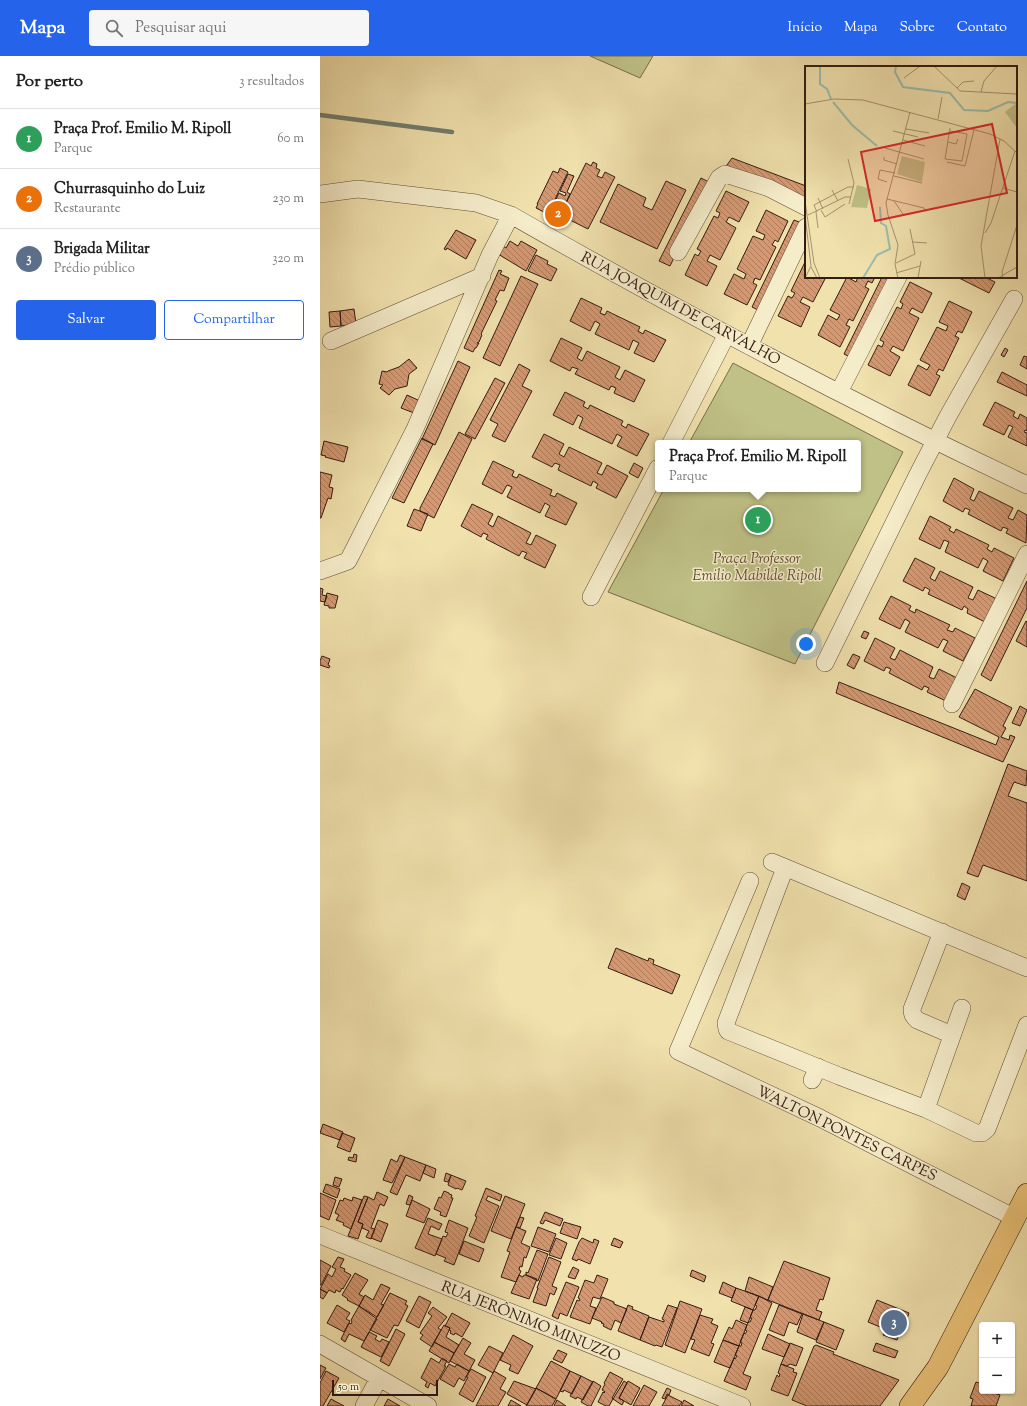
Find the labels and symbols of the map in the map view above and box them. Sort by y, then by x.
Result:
inset map [805,66,1017,278]
pin: 2 [545,199,571,229]
street label: RUA JOAQUIM DE CARVALHO [577,248,784,371]
pin: 1 [745,505,771,535]
park label: Praça Professor Emilio Mabilde Ripoll [692,549,822,587]
your location [796,634,816,654]
street label: WALTON PONTES CARPES [753,1081,940,1187]
street label: RUA JERÔNIMO MINUZZO [438,1276,624,1368]
pin: 3 [881,1308,907,1338]
scale bar [332,1378,438,1397]

